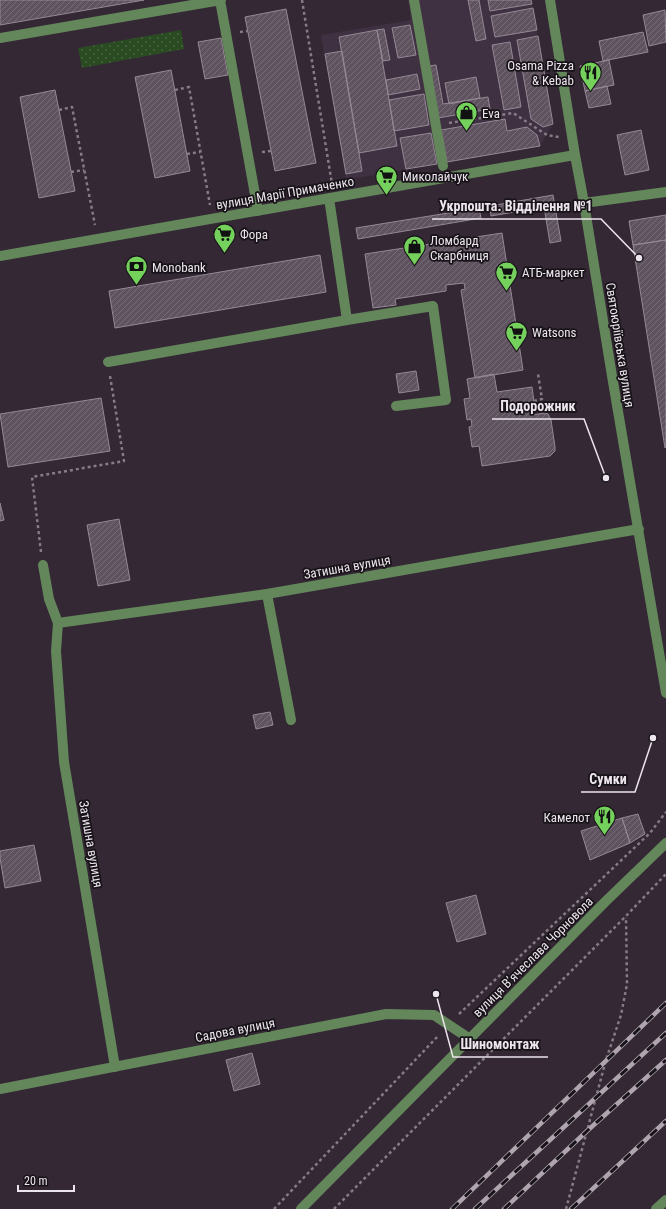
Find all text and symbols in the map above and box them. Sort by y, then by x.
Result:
place label: Osama Pizza & Kebab [507,58,574,88]
restaurant icon: Osama Pizza & Kebab [577,59,603,92]
shop icon: Eva [453,100,479,133]
place label: Eva [482,106,500,121]
supermarket icon: Миколайчук [374,163,400,196]
place label: Миколайчук [402,169,469,184]
street label: вулиця Марії Примаченко [215,173,355,213]
callout: Укрпошта. Відділення №1 [432,193,601,219]
text: Укрпошта. Відділення №1 [439,198,593,214]
supermarket icon: Фора [211,221,237,254]
place label: Фора [240,227,268,242]
place label: Ломбард Скарбниця [430,233,489,263]
shop icon: Ломбард Скарбниця [402,234,428,267]
bank icon: Monobank [124,254,150,287]
supermarket icon: АТБ-маркет [493,259,519,292]
place label: Monobank [152,260,206,275]
place label: АТБ-маркет [522,265,585,280]
street label: Святоюріївська вулиця [603,282,637,408]
supermarket icon: Watsons [504,319,530,352]
place label: Watsons [532,325,577,340]
callout: Подорожник [492,393,584,419]
text: Подорожник [500,398,576,414]
street label: Затишна вулиця [302,552,392,582]
callout: Сумки [581,766,635,792]
text: Сумки [589,771,627,787]
street label: Затишна вулиця [76,799,106,889]
restaurant icon: Камелот [592,804,618,837]
place label: Камелот [543,810,590,825]
street label: вулиця Вʼячеслава Чорновола [470,894,596,1020]
street label: Садова вулиця [194,1015,276,1045]
callout: Шиномонтаж [453,1031,548,1057]
text: Шиномонтаж [460,1036,540,1052]
scale bar [18,1167,74,1193]
text: 20 m [24,1174,48,1188]

